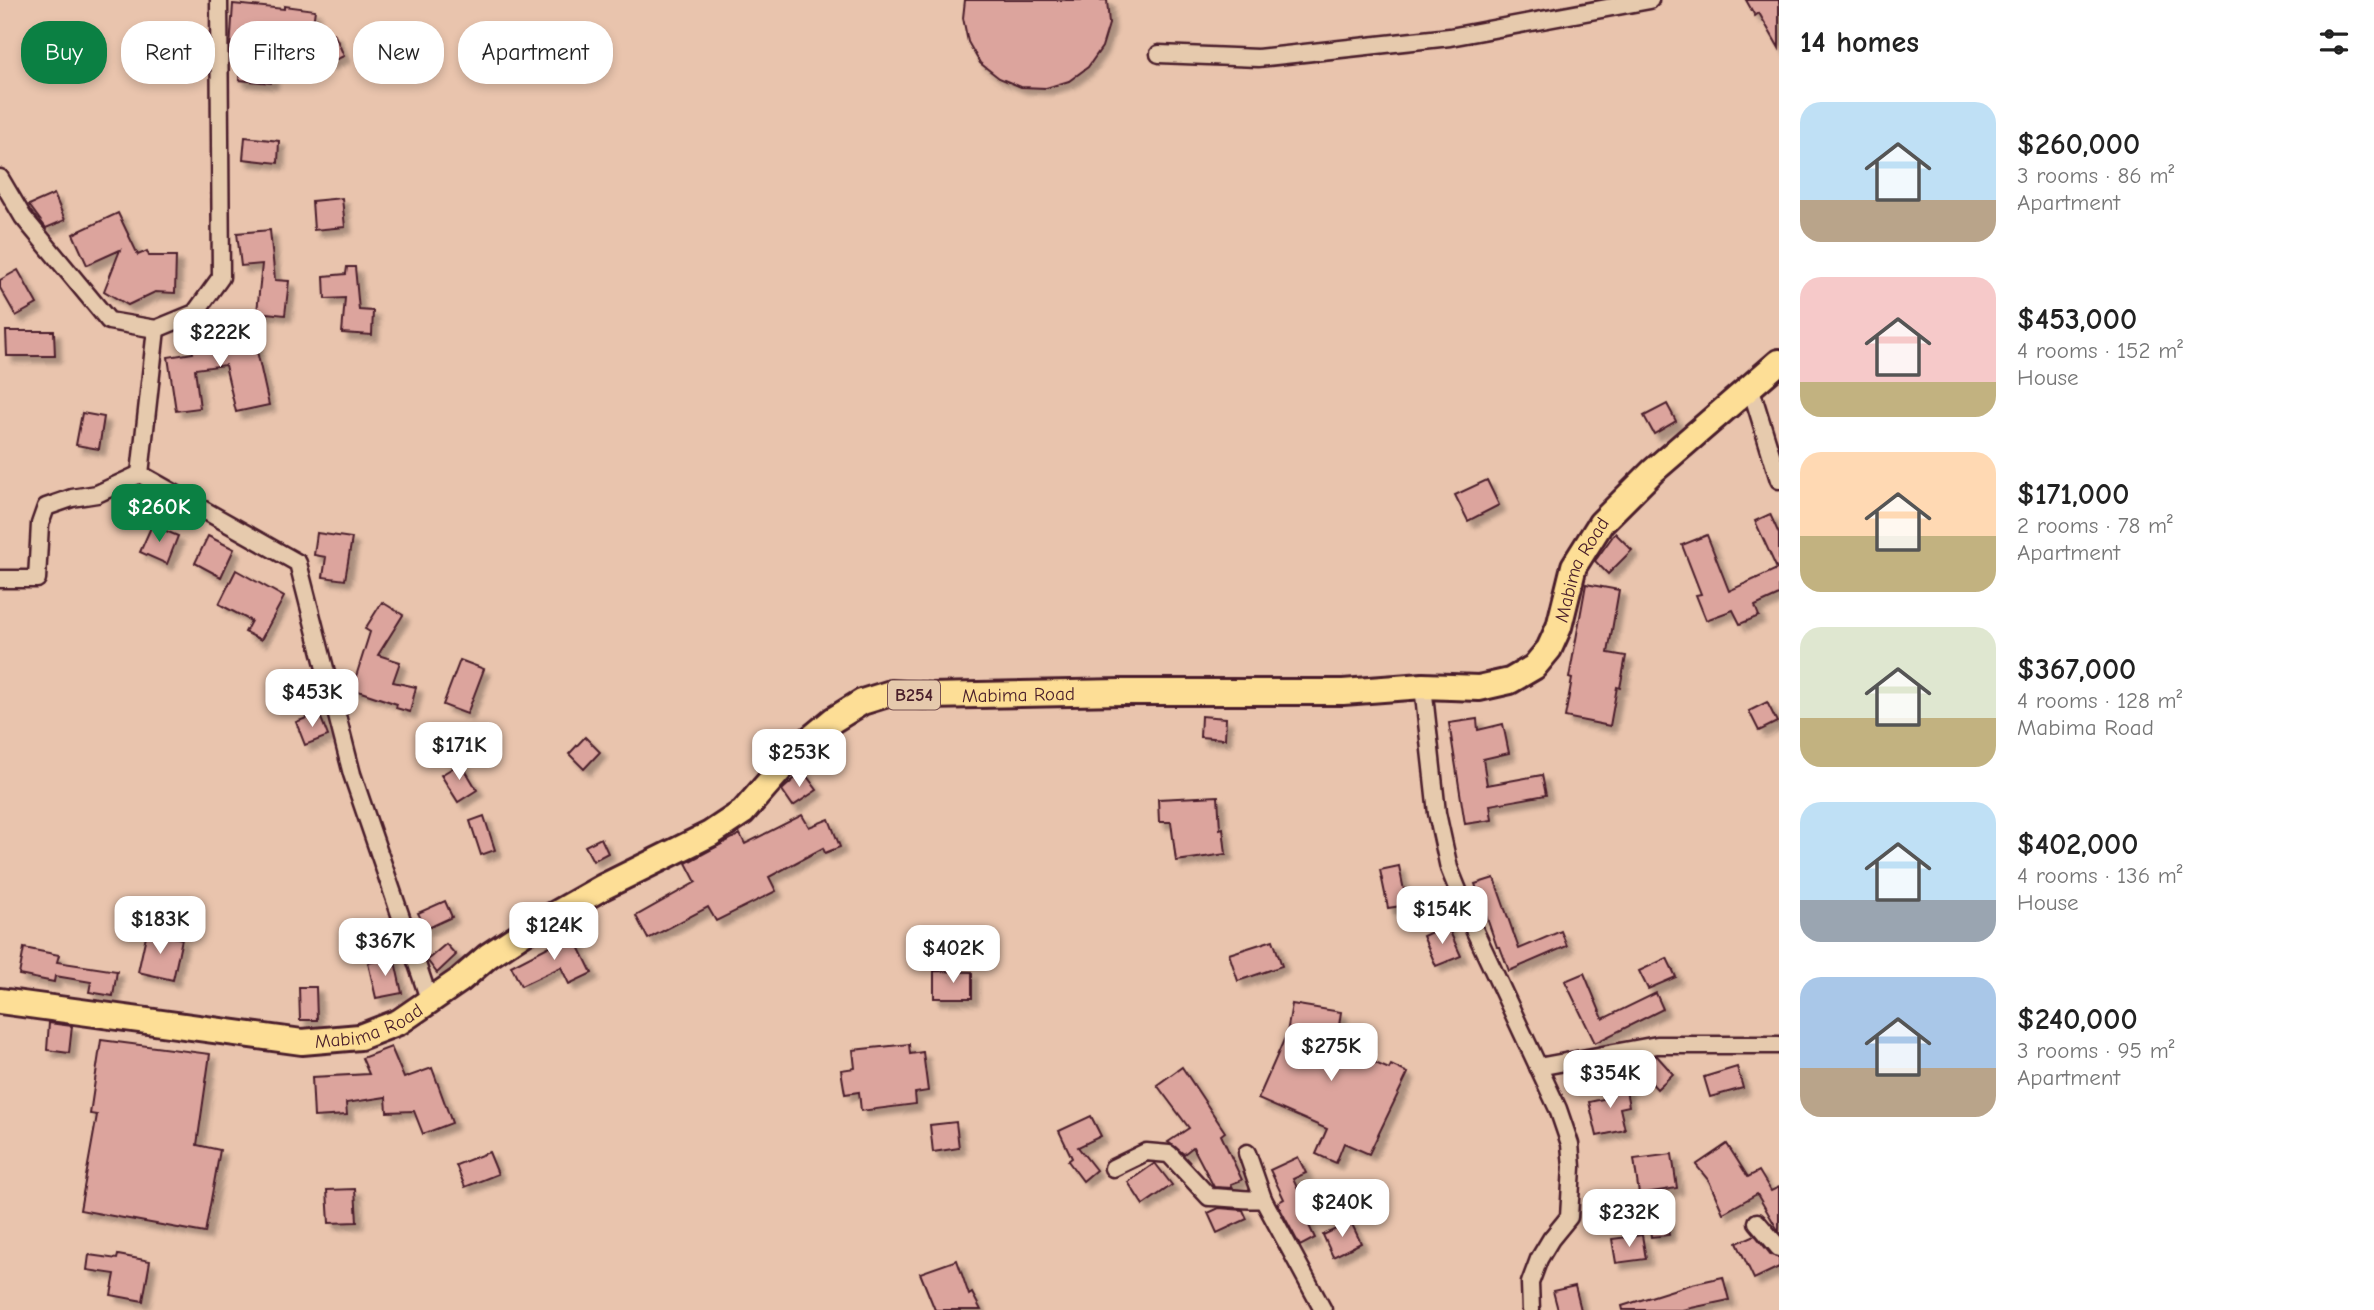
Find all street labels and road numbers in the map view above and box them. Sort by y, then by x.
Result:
street label: Mabima Road [1551,514,1614,625]
road number: B254 [888,680,940,710]
street label: Mabima Road [962,683,1075,707]
street label: Mabima Road [314,999,427,1053]

